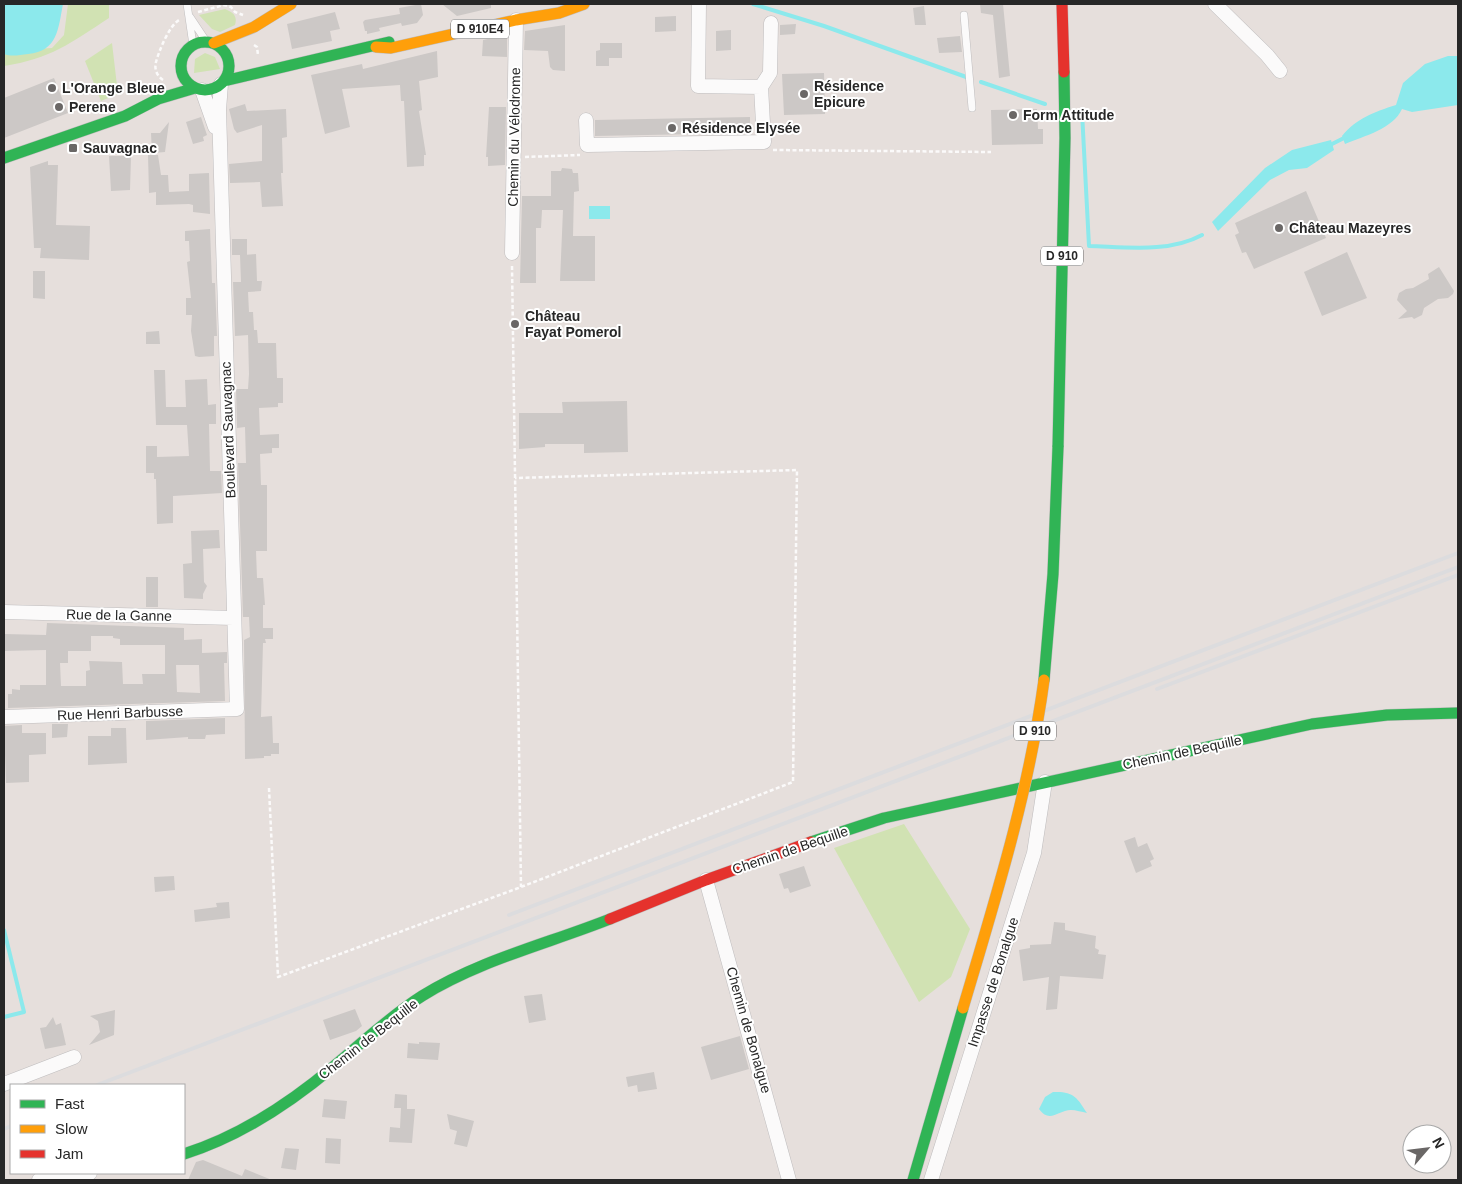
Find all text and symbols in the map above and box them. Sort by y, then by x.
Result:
road number: D 910E4 [451,20,509,38]
street label: Chemin du Vélodrome [505,67,523,207]
place label: Résidence Epicure [814,78,884,110]
place label: L'Orange Bleue [62,80,165,96]
marker: L'Orange Bleue [46,82,58,94]
marker: Résidence Epicure [798,88,810,100]
place label: Perene [69,99,116,115]
marker: Perene [53,101,65,113]
place label: Form Attitude [1023,107,1114,123]
marker: Form Attitude [1007,109,1019,121]
place label: Résidence Elysée [682,120,801,136]
marker: Résidence Elysée [666,122,678,134]
place label: Sauvagnac [83,140,157,156]
marker: Sauvagnac [67,142,79,154]
place label: Château Mazeyres [1289,220,1411,236]
marker: Château Mazeyres [1273,222,1285,234]
road number: D 910 [1041,247,1083,266]
place label: Château Fayat Pomerol [525,308,621,340]
marker: Château Fayat Pomerol [509,318,521,330]
street label: Boulevard Sauvagnac [218,361,238,499]
street label: Rue de la Ganne [66,606,172,624]
street label: Rue Henri Barbusse [57,703,183,723]
road number: D 910 [1014,721,1056,740]
street label: Chemin de Bequille [1121,732,1243,772]
street label: Chemin de Bequille [730,823,850,877]
street label: Impasse de Bonalgue [964,915,1022,1049]
street label: Chemin de Bonalgue [723,965,775,1095]
street label: Chemin de Bequille [315,995,421,1083]
legend [10,1084,185,1174]
text: Fast [55,1095,85,1112]
text: Slow [55,1120,88,1137]
north arrow [1402,1124,1452,1174]
text: N [1429,1135,1448,1151]
text: Jam [55,1145,83,1162]

